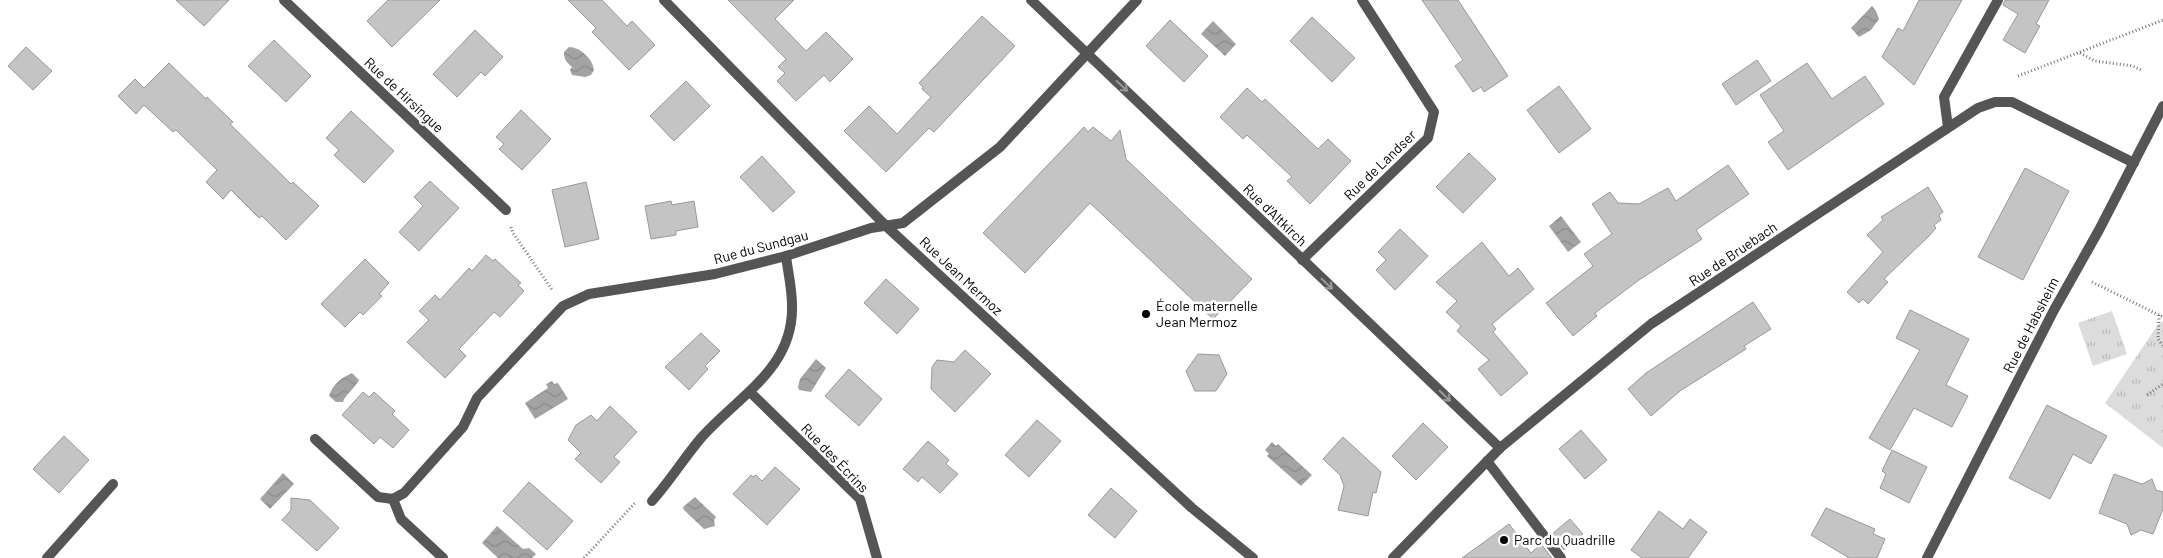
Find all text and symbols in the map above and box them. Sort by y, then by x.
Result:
street label: Rue de Hirsingue [361,54,448,136]
one-way arrow [1115,80,1128,92]
street label: Rue de Landser [1340,126,1419,203]
street label: Rue d'Altkirch [1240,180,1311,249]
street label: Rue de Bruebach [1685,218,1780,289]
street label: Rue du Sundgau [712,226,810,267]
street label: Rue Jean Mermoz [916,233,1006,318]
street label: Rue de Habsheim [1999,274,2062,375]
one-way arrow [1321,278,1333,290]
place label: École maternelle Jean Mermoz [1156,297,1258,330]
marker: École maternelle Jean Mermoz [1140,308,1152,320]
one-way arrow [1438,390,1451,402]
street label: Rue des Écrins [798,420,873,496]
place label: Parc du Quadrille [1514,531,1615,548]
marker: Parc du Quadrille [1498,534,1510,546]

